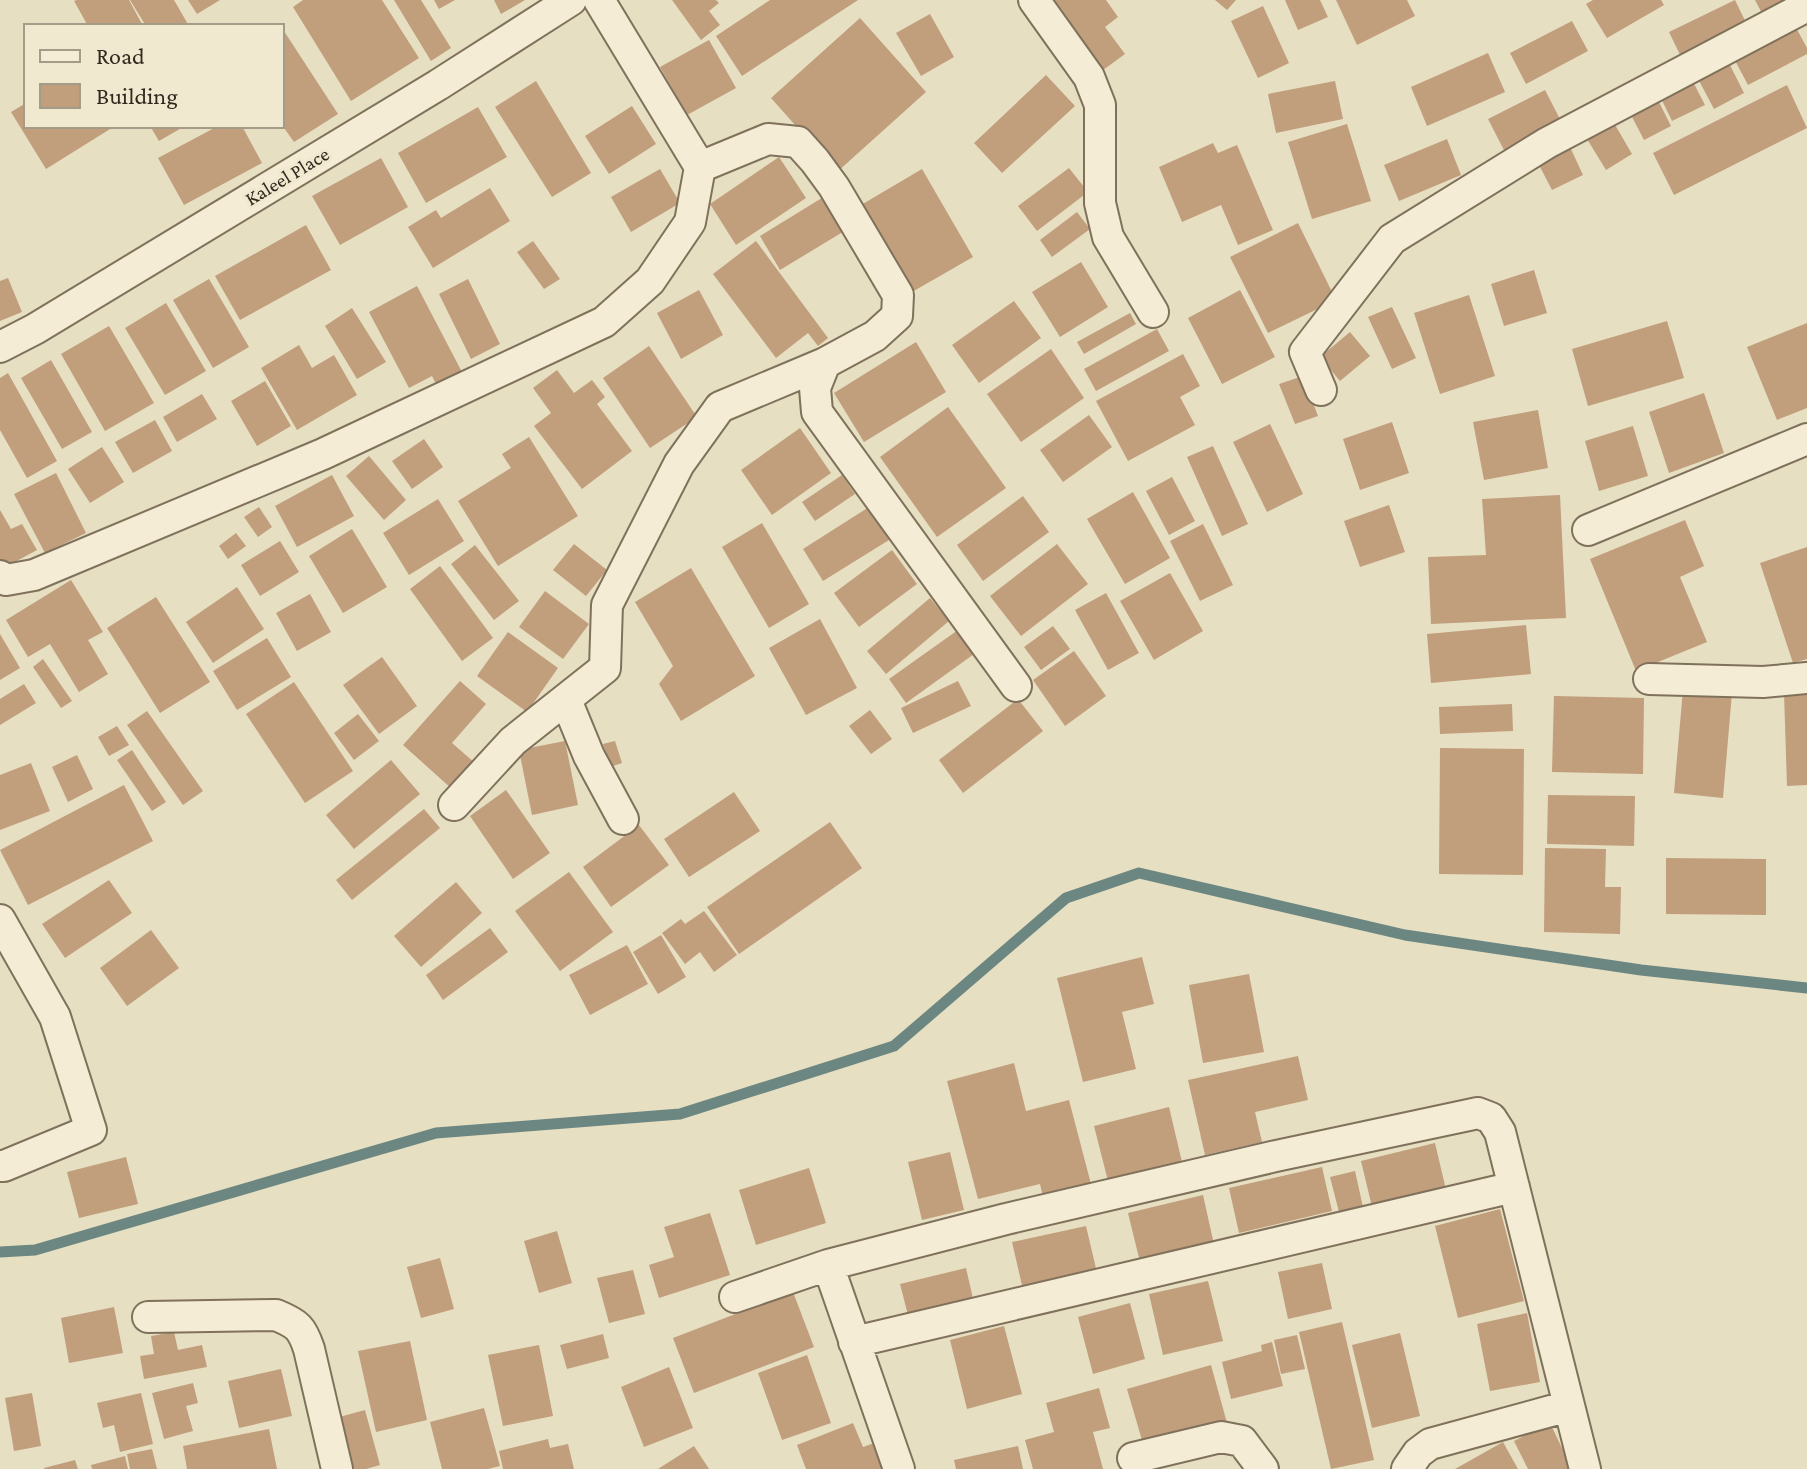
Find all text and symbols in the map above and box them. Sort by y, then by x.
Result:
legend [24,24,284,128]
text: Road [96,42,145,69]
text: Building [96,82,178,109]
street label: Kaleel Place [241,142,333,210]

